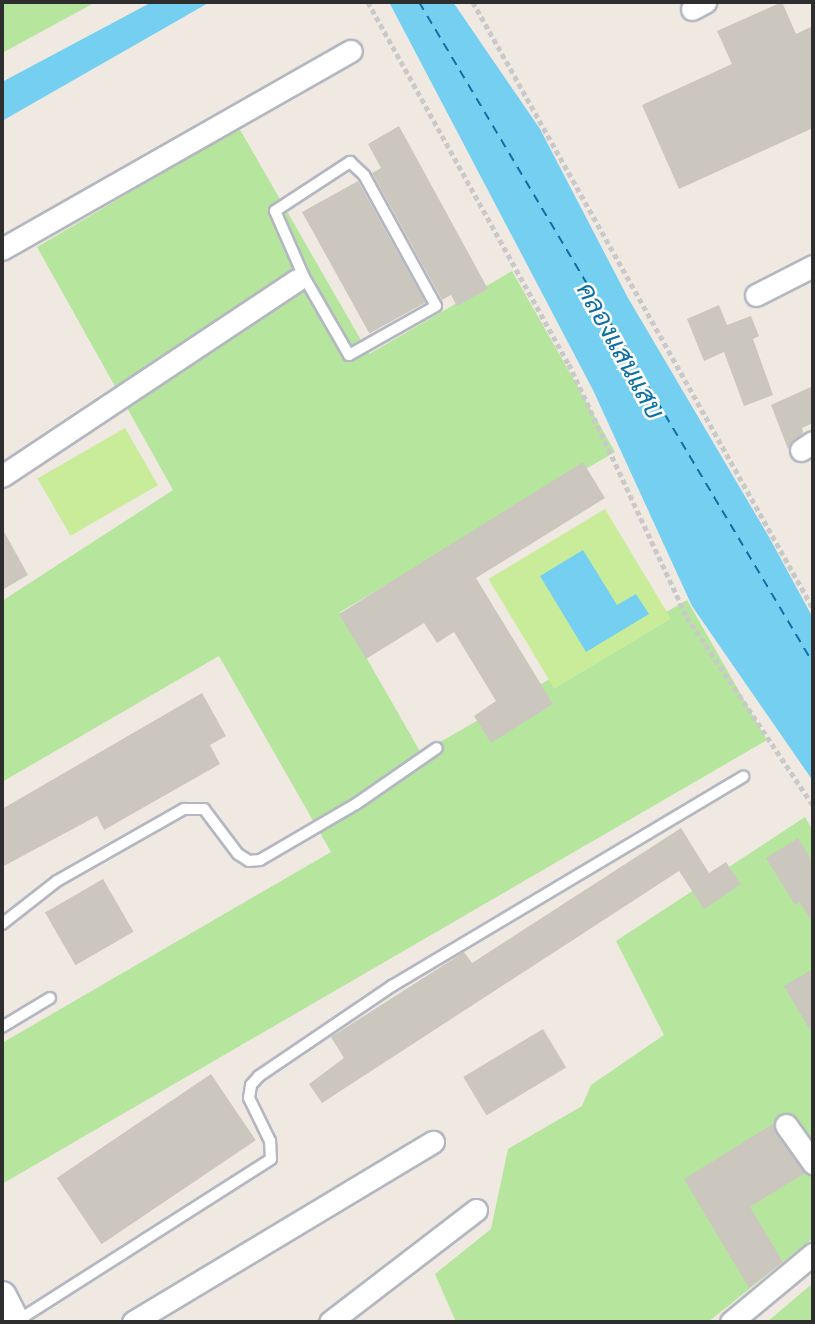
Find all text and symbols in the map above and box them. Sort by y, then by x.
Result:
water label: คลองแสนแสบ [570,277,670,425]

